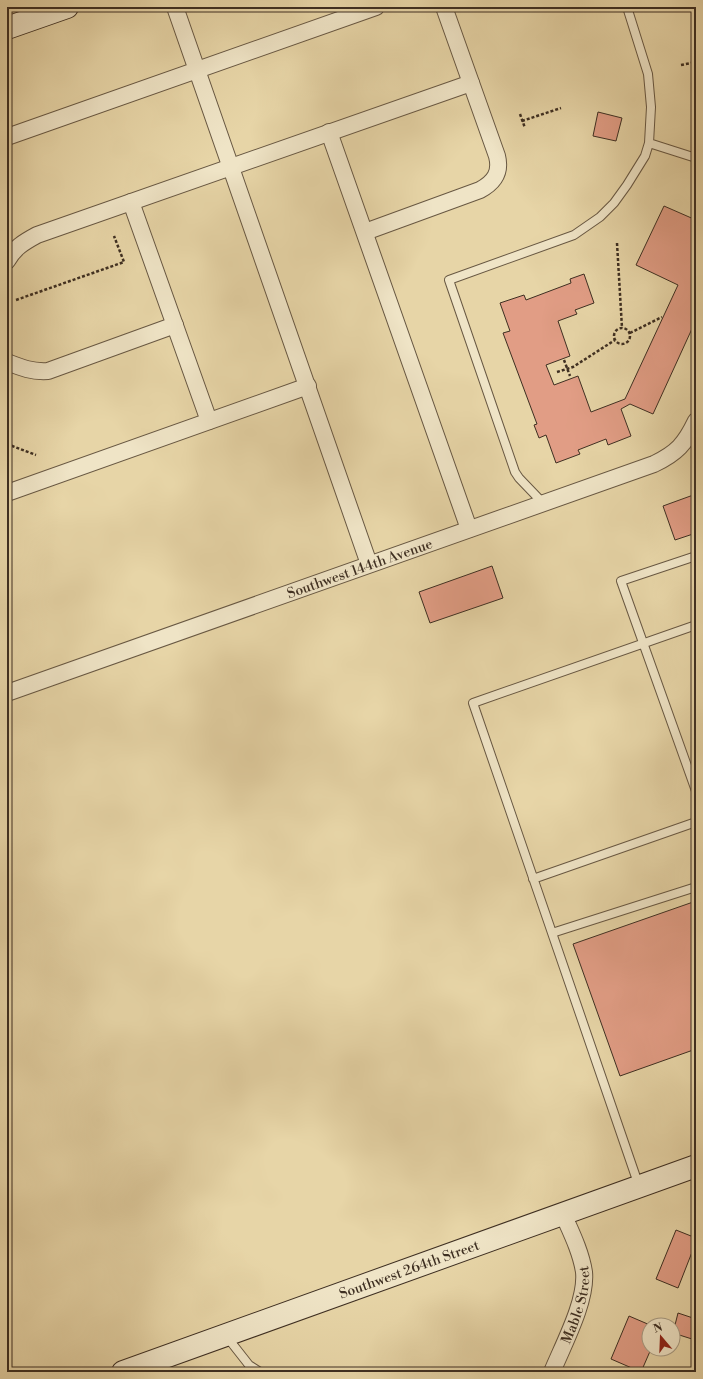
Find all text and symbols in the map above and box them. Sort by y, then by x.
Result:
street label: Southwest 144th Avenue [285,535,435,603]
street label: Southwest 264th Street [337,1237,482,1304]
street label: Mable Street [558,1264,594,1347]
north arrow [641,1317,681,1357]
text: N [652,1320,665,1337]

